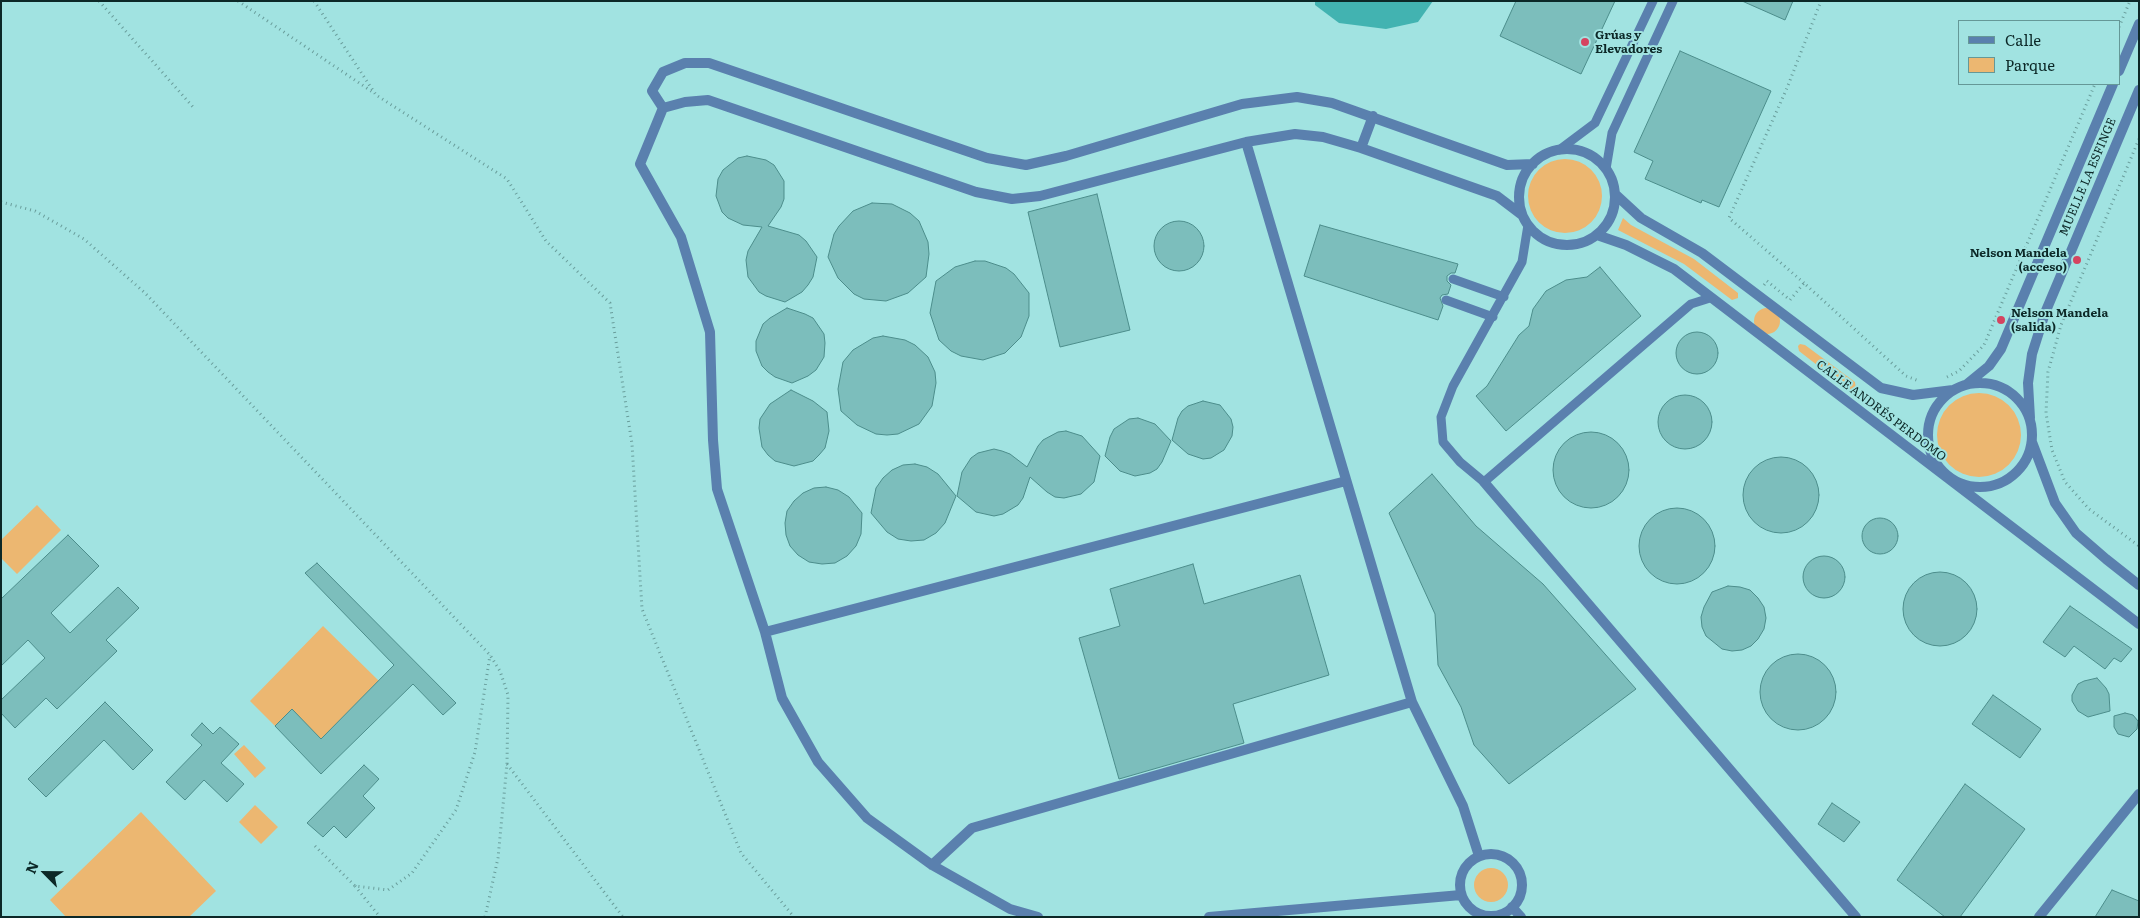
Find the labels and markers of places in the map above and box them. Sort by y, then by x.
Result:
place label: Grúas y Elevadores [1595,28,1662,56]
marker: Grúas y Elevadores [1579,36,1591,48]
place label: Nelson Mandela (acceso) [1970,246,2067,274]
marker: Nelson Mandela (acceso) [2071,254,2083,266]
place label: Nelson Mandela (salida) [2011,306,2108,334]
marker: Nelson Mandela (salida) [1995,314,2007,326]

